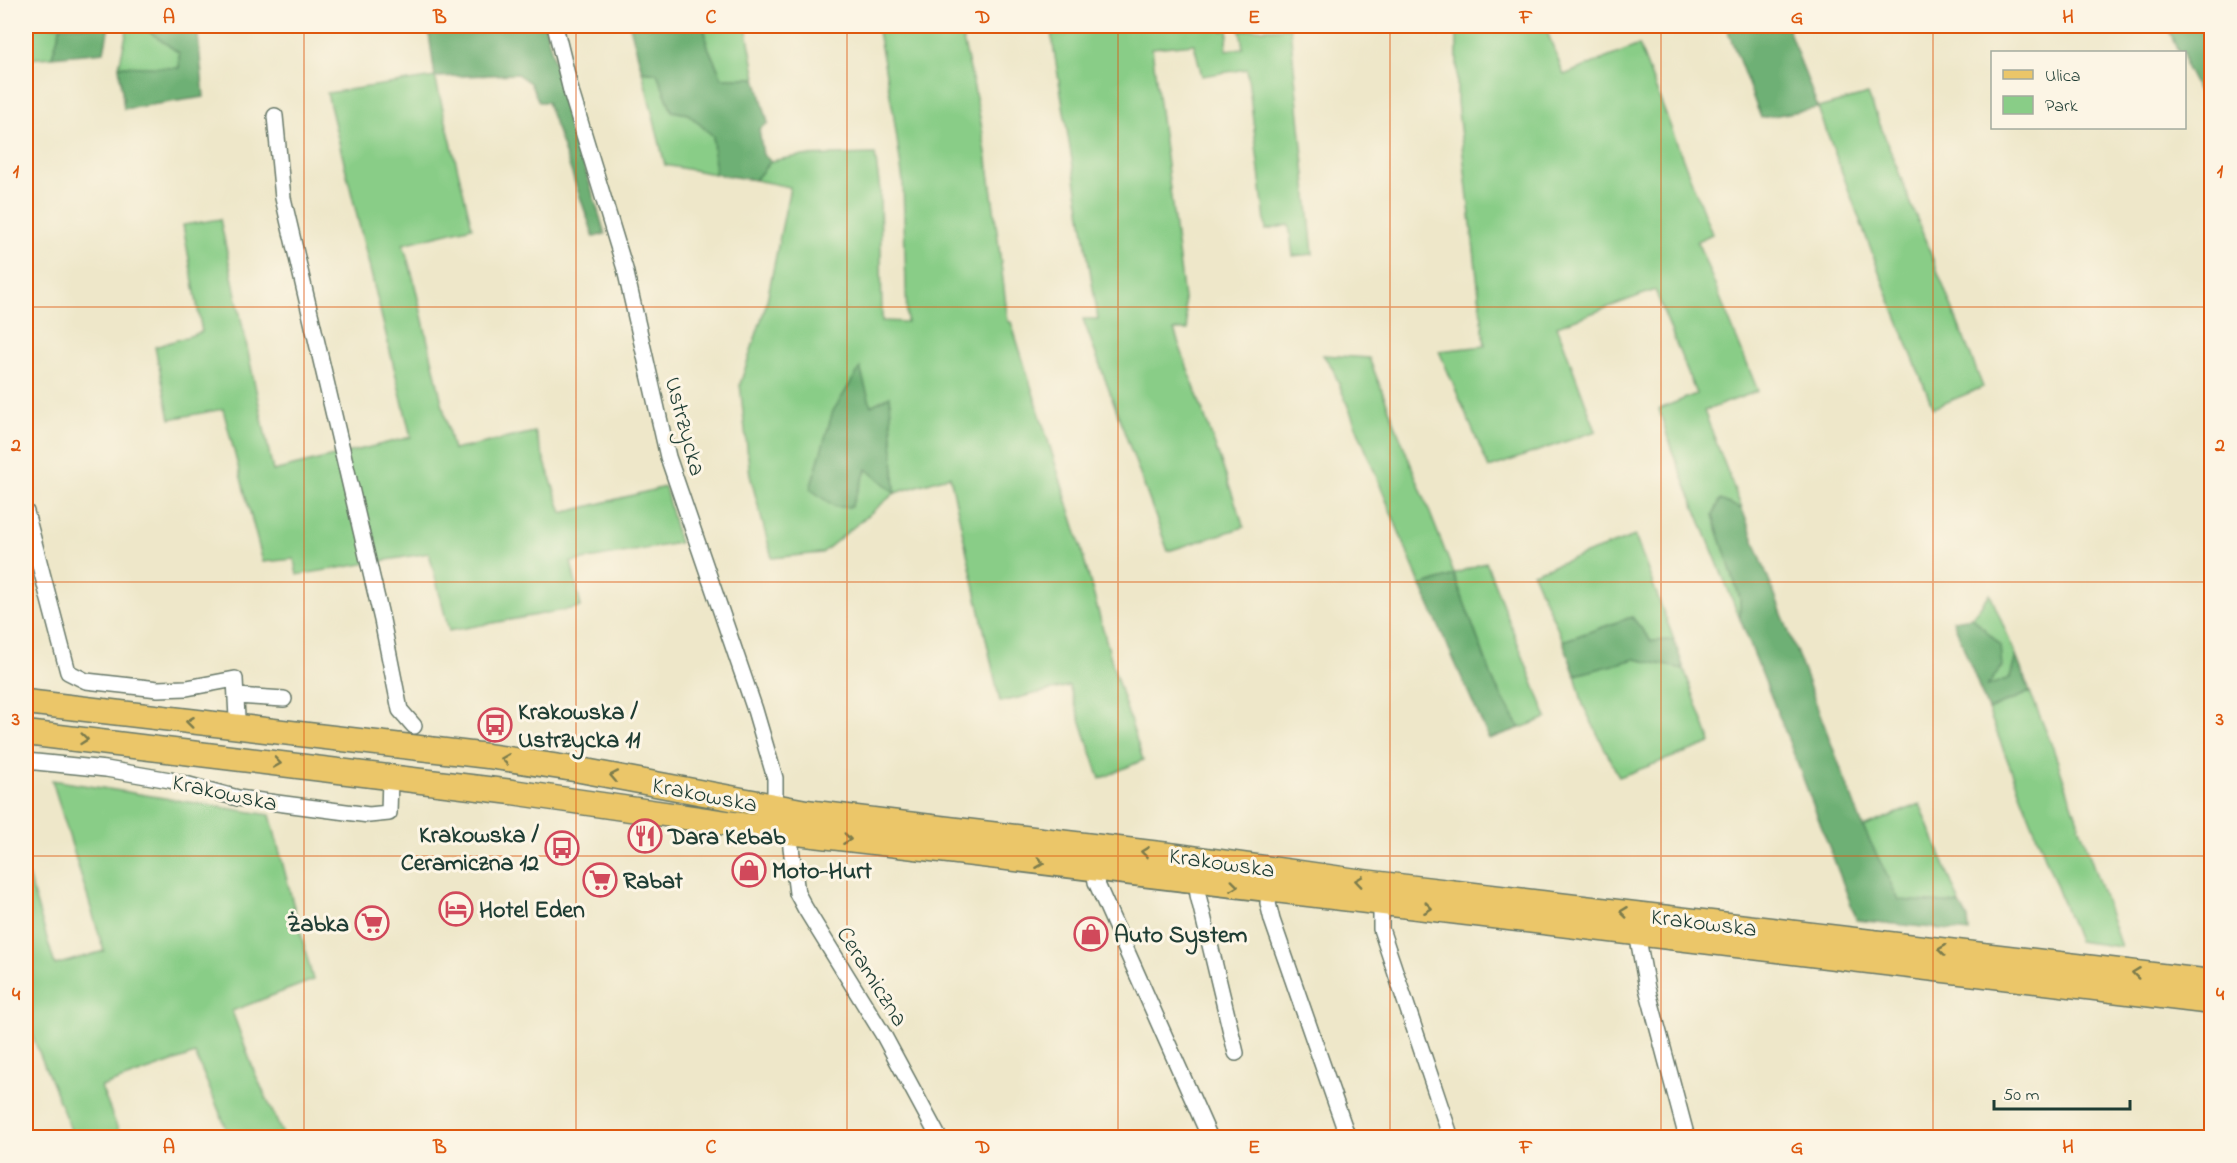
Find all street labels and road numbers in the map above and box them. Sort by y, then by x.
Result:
street label: Ustrzycka [653,373,714,480]
street label: Krakowska [169,766,280,823]
street label: Krakowska [649,769,760,824]
street label: Krakowska [1167,840,1277,889]
street label: Krakowska [1649,901,1759,948]
street label: Ceramiczna [826,920,916,1034]

